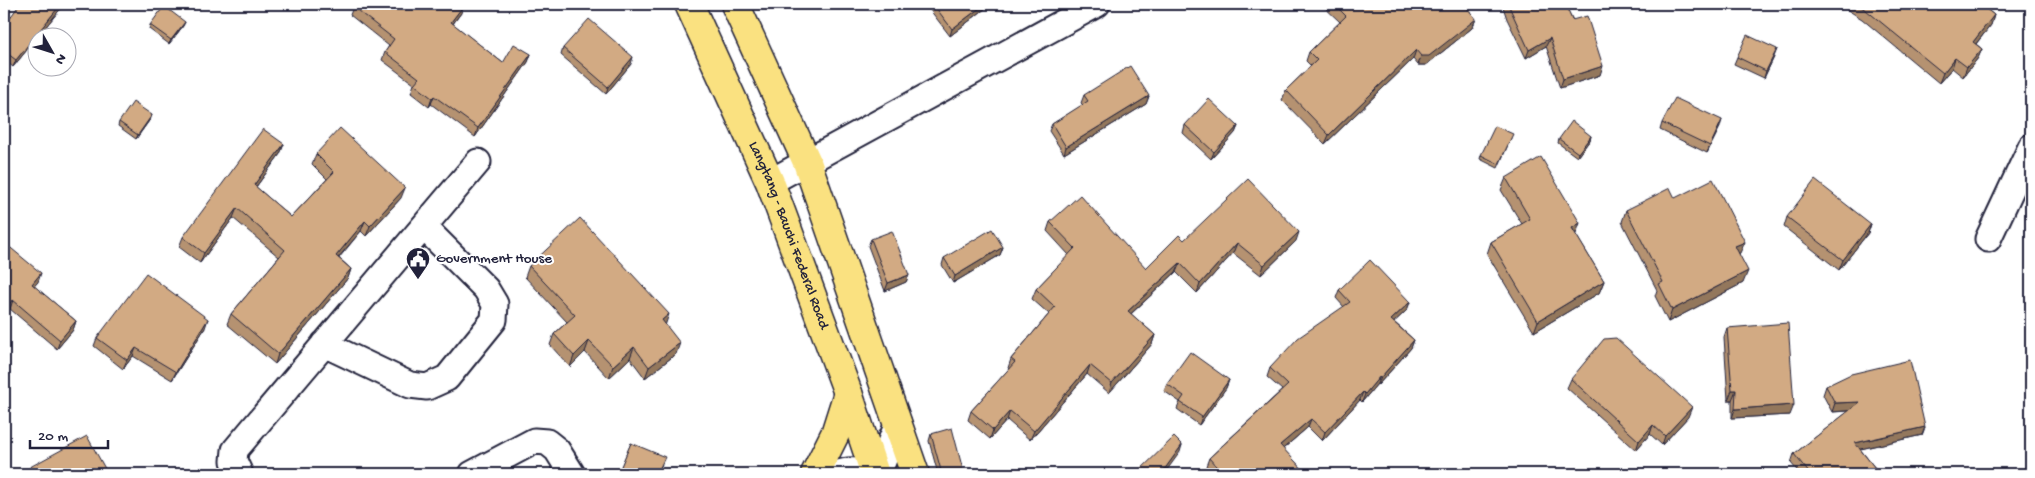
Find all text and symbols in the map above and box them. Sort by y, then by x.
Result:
north arrow [28,28,78,78]
text: N [51,50,70,68]
street label: Langtang - Bauchi Federal Road [744,139,833,333]
public building icon: Government House [405,246,431,280]
place label: Government House [436,250,552,268]
scale bar [30,418,108,450]
text: 20 m [38,428,68,446]

